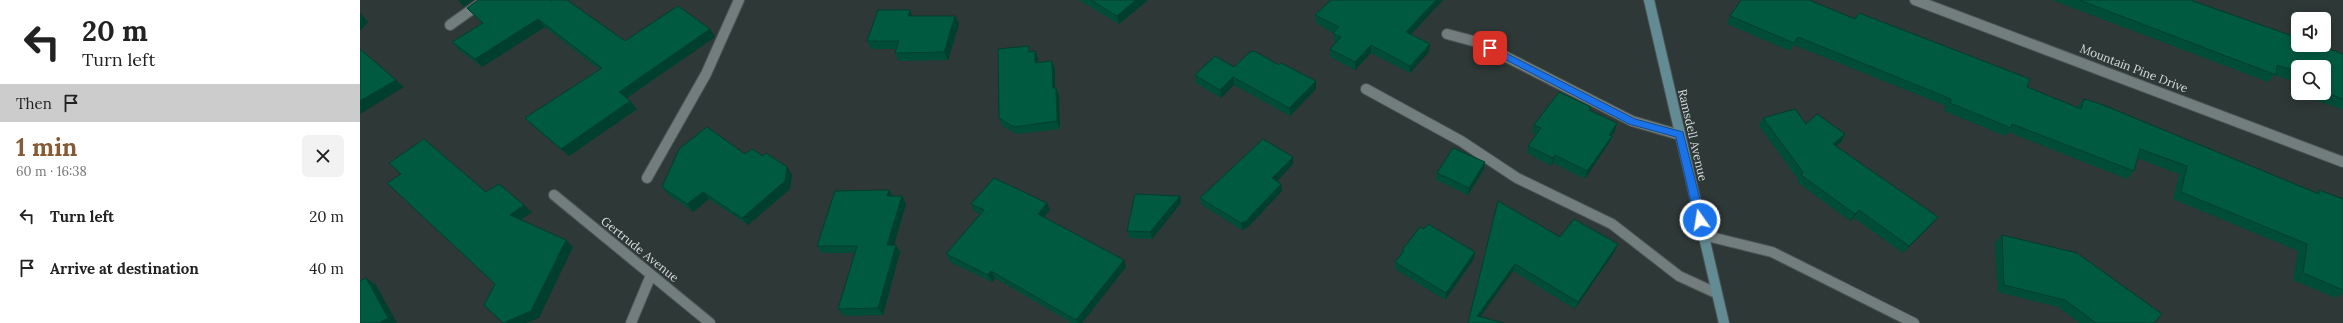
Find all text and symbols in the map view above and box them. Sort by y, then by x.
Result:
map controls [2291,12,2331,100]
button: sound [2291,12,2331,52]
text: 20 m [82,13,148,49]
icon: left [16,16,68,68]
pin [1473,31,1507,65]
icon: arrive [1479,37,1501,59]
street label: Mountain Pine Drive [2078,40,2191,96]
text: Turn left [82,48,155,71]
button: search [2291,60,2331,100]
street label: Ramsdell Avenue [1675,87,1711,183]
icon: arrive [60,92,82,114]
text: Then [16,94,52,113]
text: 1 min [16,132,77,163]
button: close [302,135,344,177]
text: 60 m · 16:38 [16,163,87,180]
position arrow [1679,199,1721,241]
icon: left [16,205,38,227]
text: Turn left [50,207,114,226]
text: 20 m [309,207,344,226]
street label: Gertrude Avenue [598,213,682,285]
icon: arrive [16,257,38,279]
text: Arrive at destination [50,259,199,278]
text: 40 m [309,259,344,278]

